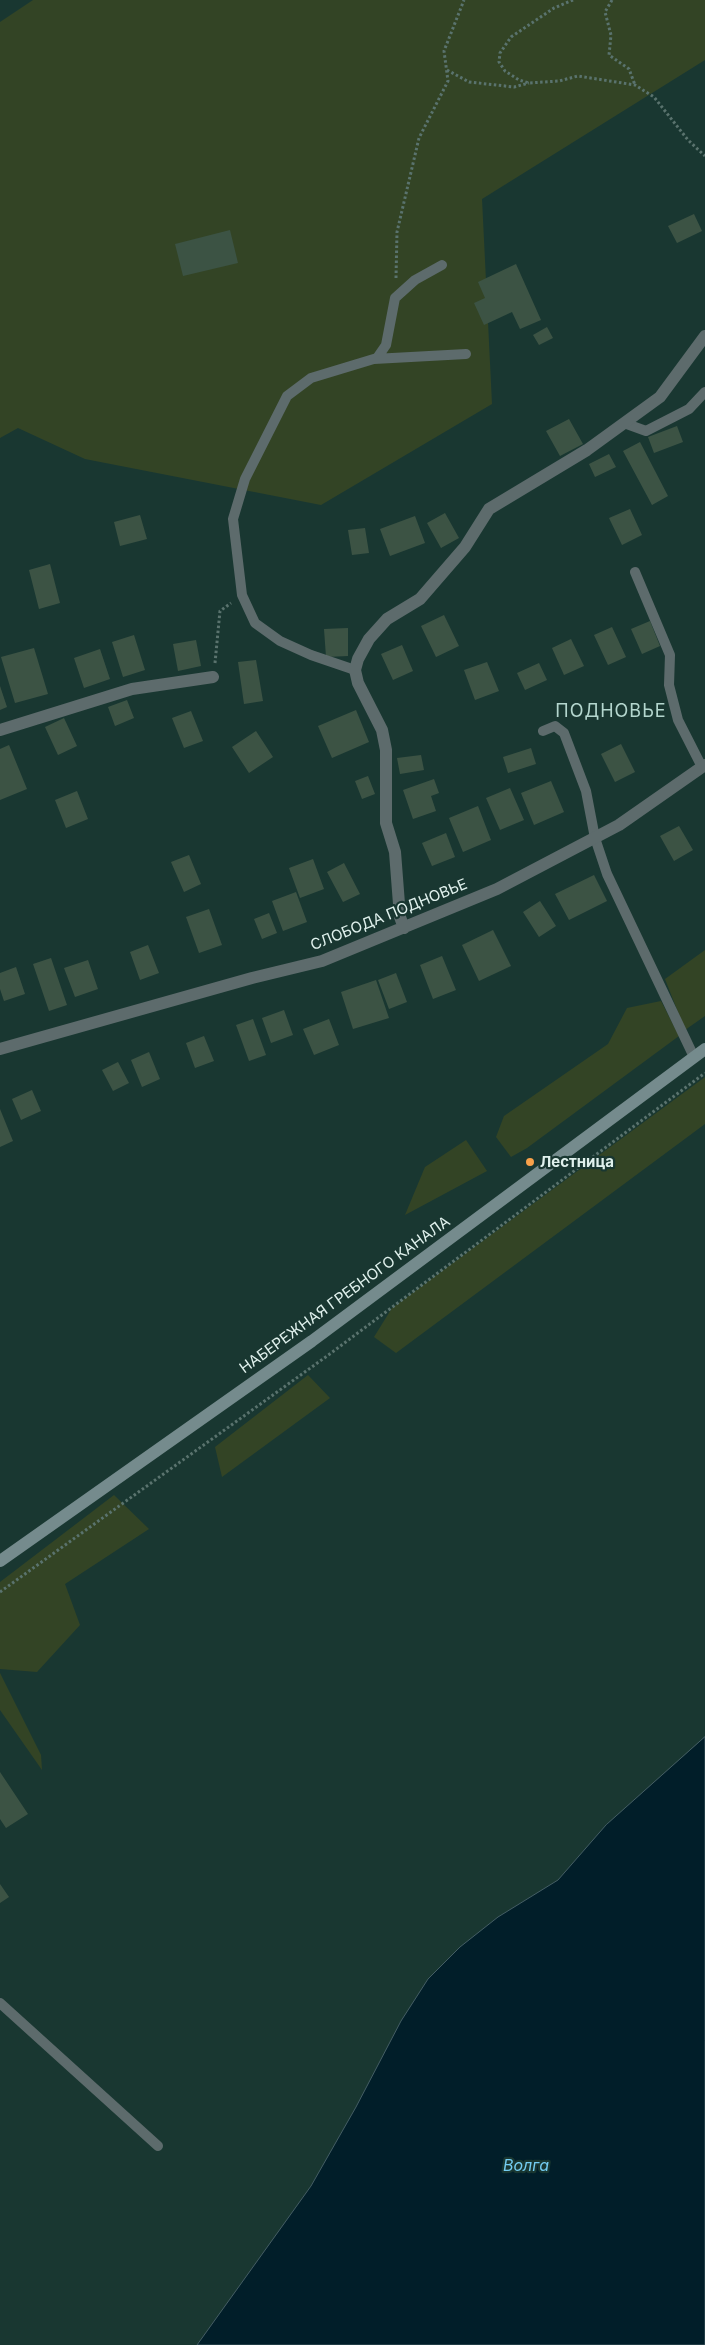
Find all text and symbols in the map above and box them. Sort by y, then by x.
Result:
district label: ПОДНОВЬЕ [554,701,668,723]
street label: СЛОБОДА ПОДНОВЬЕ [308,875,470,955]
place label: Лестница [540,1153,614,1171]
marker: Лестница [524,1156,536,1168]
street label: НАБЕРЕЖНАЯ ГРЕБНОГО КАНАЛА [236,1213,454,1377]
water label: Волга [503,2156,549,2176]

